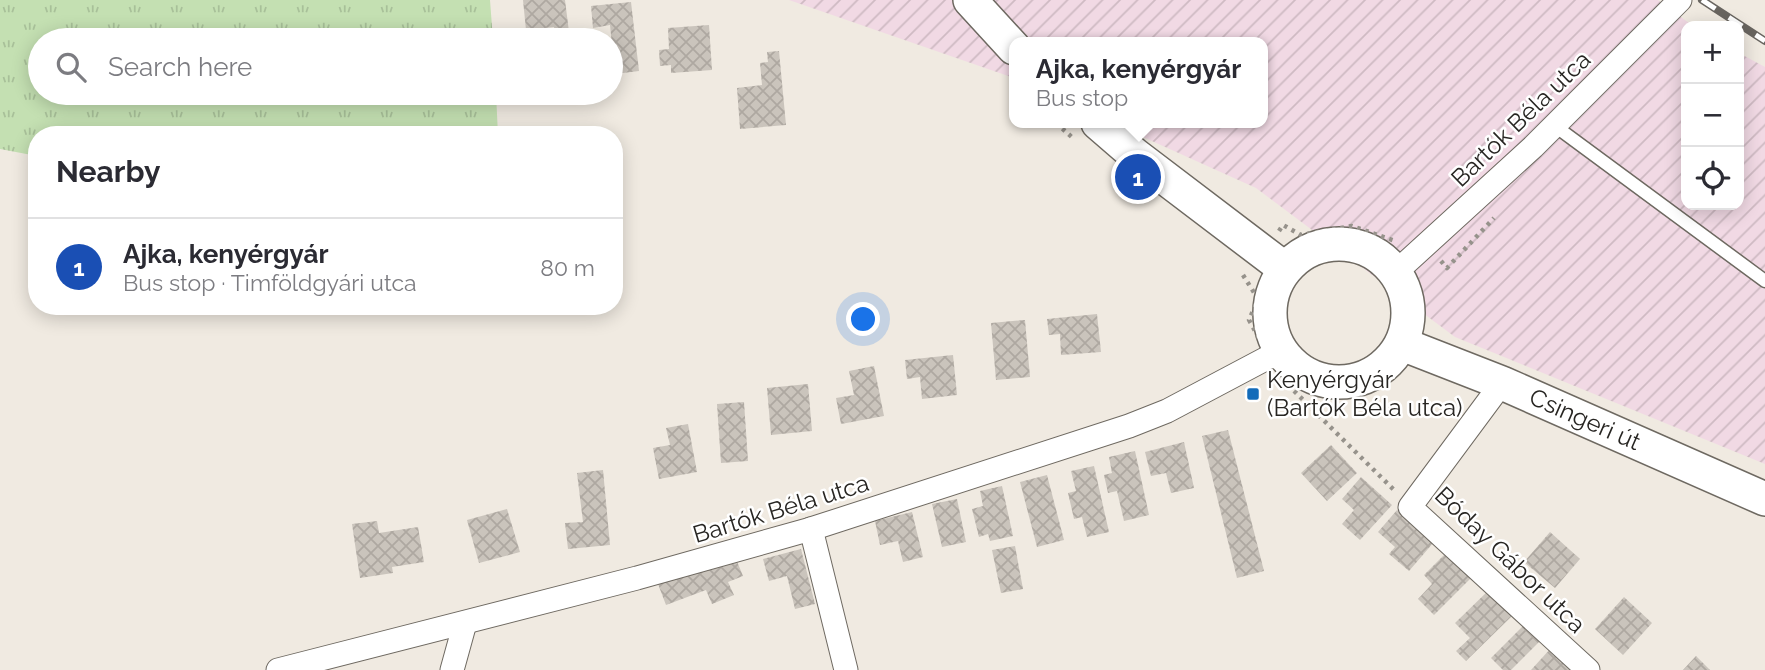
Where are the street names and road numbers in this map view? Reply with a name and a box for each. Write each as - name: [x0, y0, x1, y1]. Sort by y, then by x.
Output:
- street label: Bartók Béla utca: [1445, 45, 1596, 192]
- street label: Csingeri út: [1525, 382, 1645, 456]
- street label: Bartók Béla utca: [689, 468, 872, 549]
- street label: Bóday Gábor utca: [1429, 480, 1592, 639]

